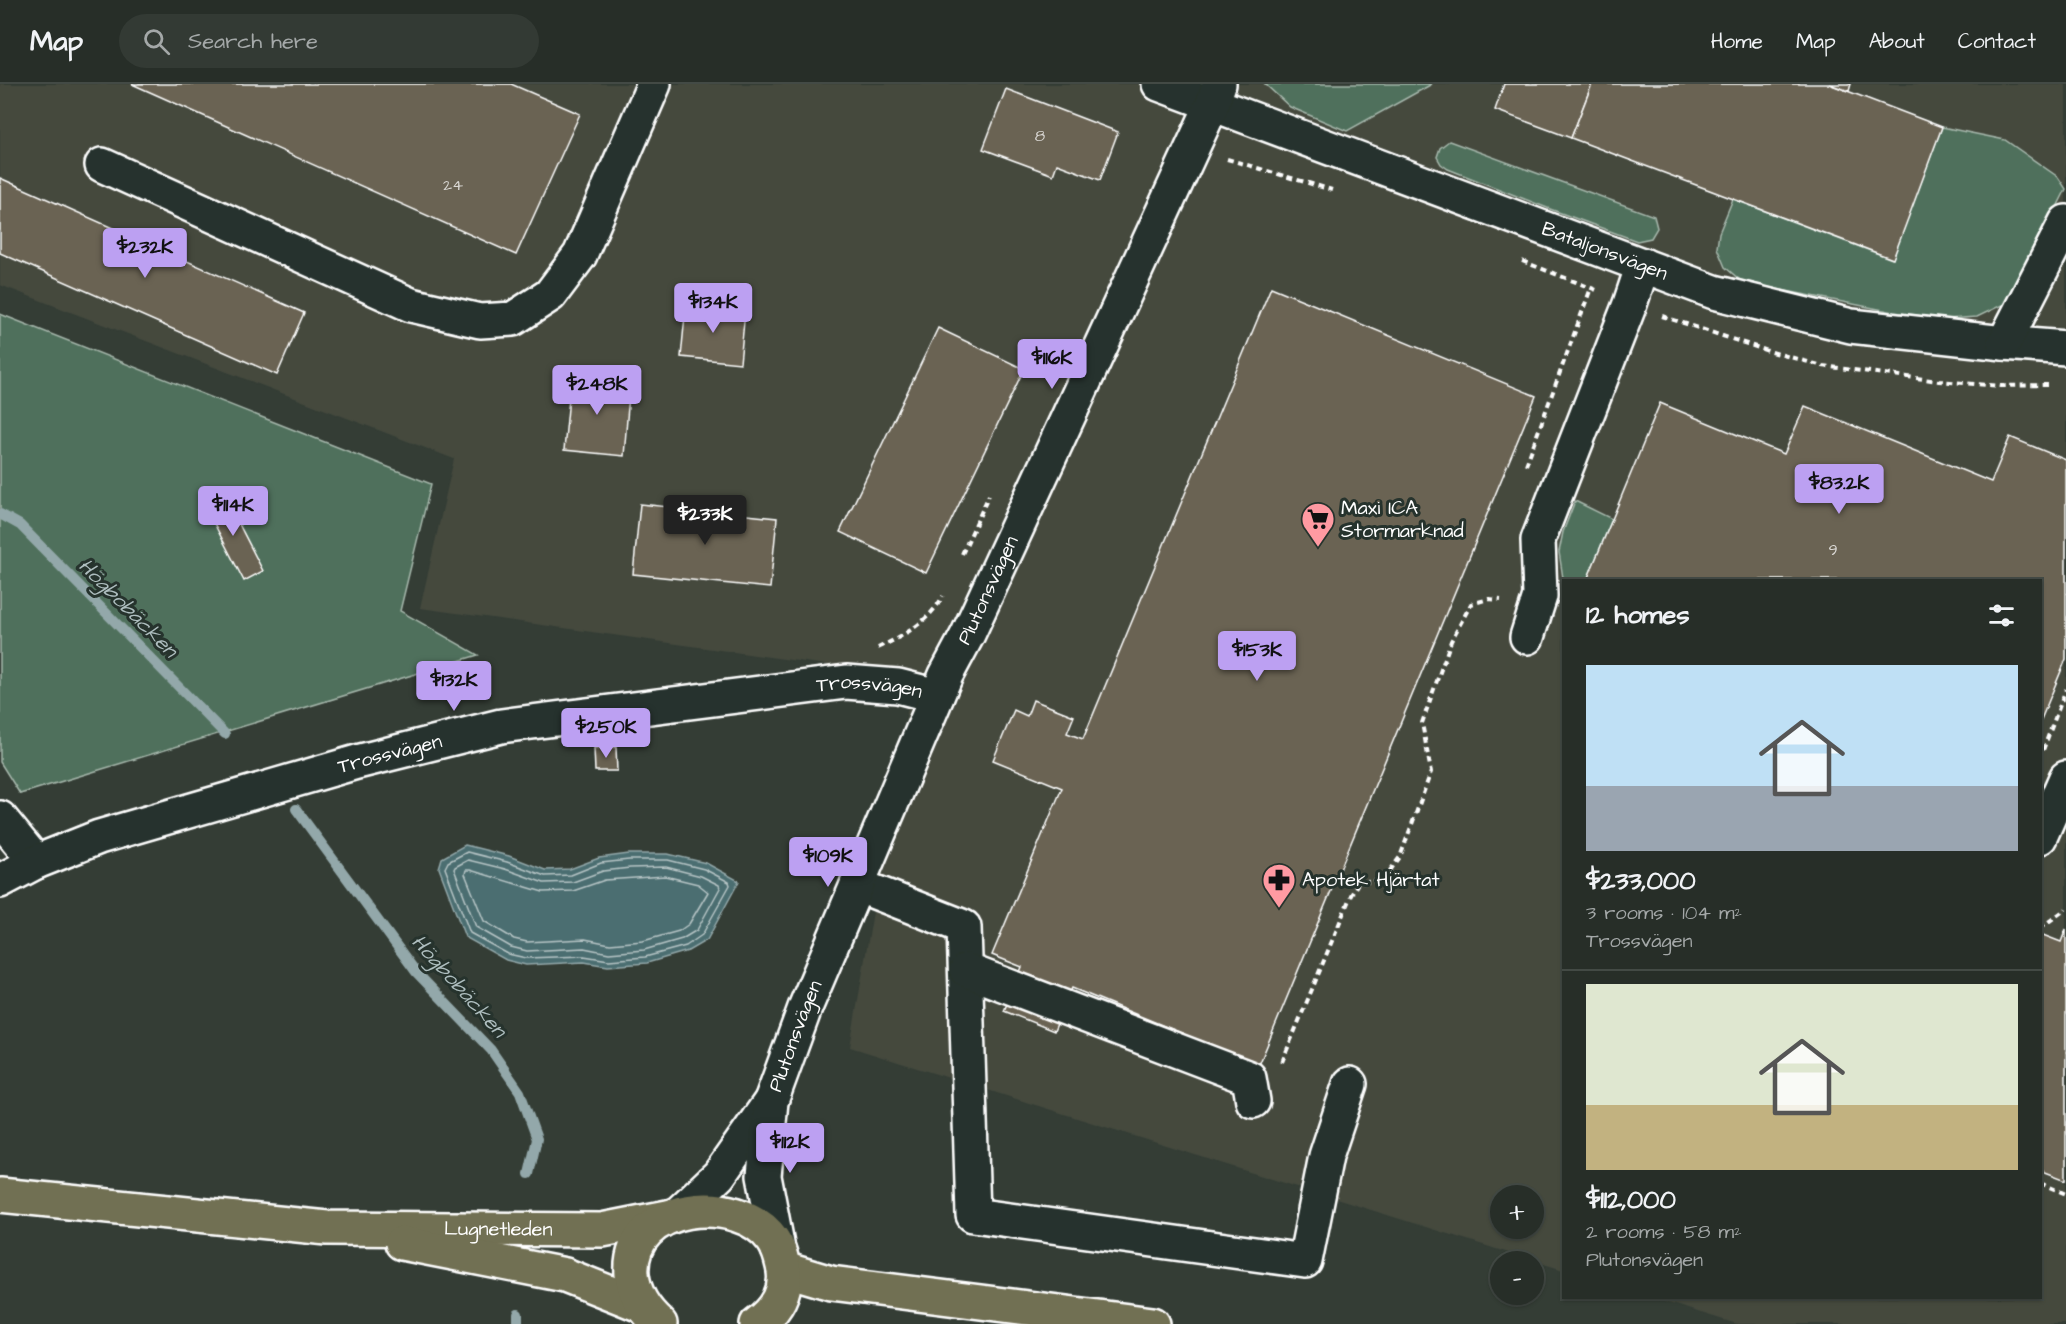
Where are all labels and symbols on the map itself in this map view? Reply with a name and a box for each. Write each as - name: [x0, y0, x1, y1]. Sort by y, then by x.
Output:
- house number: 8: [1035, 125, 1045, 147]
- house number: 24: [443, 174, 463, 196]
- street label: Bataljonsvägen: [1538, 215, 1672, 287]
- pin: $232K: [103, 228, 187, 279]
- pin: $134K: [671, 283, 755, 334]
- pin: $116K: [1010, 339, 1094, 390]
- pin: $248K: [555, 365, 639, 416]
- pin: $83.2K: [1790, 464, 1888, 515]
- pin: $114K: [191, 486, 275, 537]
- place label: Maxi ICA Stormarknad: [1341, 494, 1464, 545]
- pin: $233K: [663, 495, 747, 546]
- supermarket icon: Maxi ICA Stormarknad: [1300, 501, 1336, 548]
- street label: Plutonsvägen: [951, 531, 1025, 650]
- house number: 9: [1828, 539, 1838, 561]
- water label: Högbobäcken: [71, 552, 185, 666]
- pin: $153K: [1215, 631, 1299, 682]
- pin: $132K: [412, 661, 496, 712]
- street label: Trossvägen: [815, 667, 925, 706]
- pin: $250K: [564, 708, 648, 759]
- street label: Trossvägen: [334, 727, 445, 781]
- pin: $109K: [786, 837, 870, 888]
- pharmacy icon: Apotek Hjärtat: [1261, 862, 1297, 909]
- place label: Apotek Hjärtat: [1302, 866, 1440, 894]
- water label: Högbobäcken: [404, 928, 514, 1046]
- street label: Plutonsvägen: [762, 976, 829, 1096]
- pin: $112K: [748, 1123, 832, 1174]
- street label: Lugnetleden: [444, 1215, 553, 1244]

